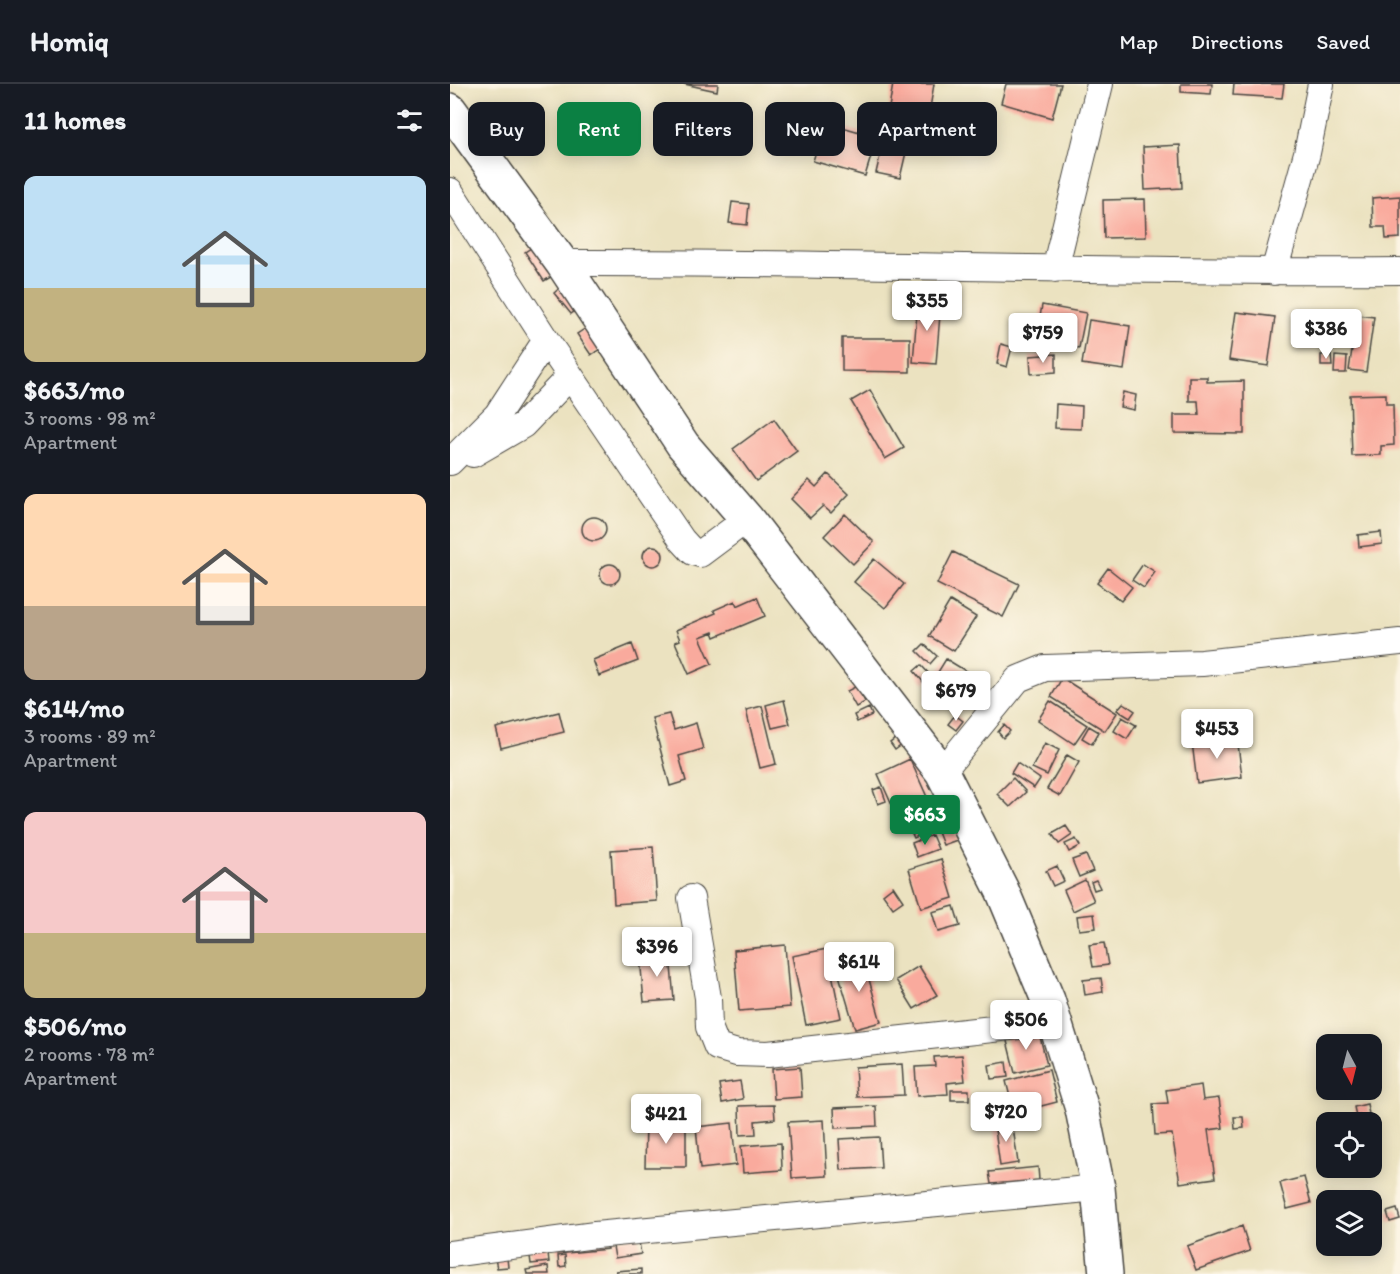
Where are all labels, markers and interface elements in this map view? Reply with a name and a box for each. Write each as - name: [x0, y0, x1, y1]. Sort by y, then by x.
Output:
- text: Homiq: [30, 24, 109, 58]
- text: Map: [1120, 29, 1158, 54]
- text: Directions: [1191, 29, 1283, 54]
- text: Saved: [1316, 29, 1370, 54]
- chip: Buy: [468, 102, 545, 156]
- chip: Rent: [557, 102, 641, 156]
- chip: Filters: [653, 102, 753, 156]
- chip: New: [765, 102, 845, 156]
- chip: Apartment: [857, 102, 997, 156]
- text: 11 homes: [24, 104, 126, 136]
- icon: filters: [393, 104, 426, 137]
- icon: home: [171, 215, 279, 323]
- pin: $355: [891, 281, 963, 332]
- text: $355: [906, 288, 948, 312]
- pin: $386: [1290, 309, 1362, 360]
- pin: $759: [1007, 313, 1079, 364]
- text: $386: [1305, 316, 1347, 340]
- text: $759: [1022, 320, 1064, 344]
- text: $663/mo: [24, 374, 125, 406]
- text: 3 rooms · 98 m²: [24, 406, 156, 430]
- text: Apartment: [24, 430, 117, 454]
- icon: home: [171, 533, 279, 641]
- pin: $679: [920, 671, 992, 722]
- text: $679: [935, 678, 977, 702]
- text: $614/mo: [24, 692, 125, 724]
- pin: $453: [1181, 709, 1253, 760]
- text: $453: [1195, 716, 1239, 740]
- text: 3 rooms · 89 m²: [24, 724, 156, 748]
- text: Apartment: [24, 748, 117, 772]
- pin: $663: [889, 795, 961, 846]
- text: $663: [904, 802, 946, 826]
- icon: home: [171, 851, 279, 959]
- pin: $396: [621, 927, 693, 978]
- text: $396: [636, 934, 678, 958]
- pin: $614: [823, 942, 895, 993]
- text: $614: [838, 949, 880, 973]
- pin: $506: [990, 1000, 1062, 1051]
- text: $506: [1004, 1007, 1048, 1031]
- text: $506/mo: [24, 1010, 127, 1042]
- north arrow: [1316, 1034, 1382, 1100]
- map controls: [1316, 1034, 1382, 1256]
- text: 2 rooms · 78 m²: [24, 1042, 155, 1066]
- text: Apartment: [24, 1066, 117, 1090]
- pin: $720: [970, 1092, 1042, 1143]
- pin: $421: [630, 1094, 702, 1145]
- text: $720: [985, 1099, 1027, 1123]
- text: $421: [645, 1101, 687, 1125]
- button: locate: [1316, 1112, 1382, 1178]
- button: layers: [1316, 1190, 1382, 1256]

